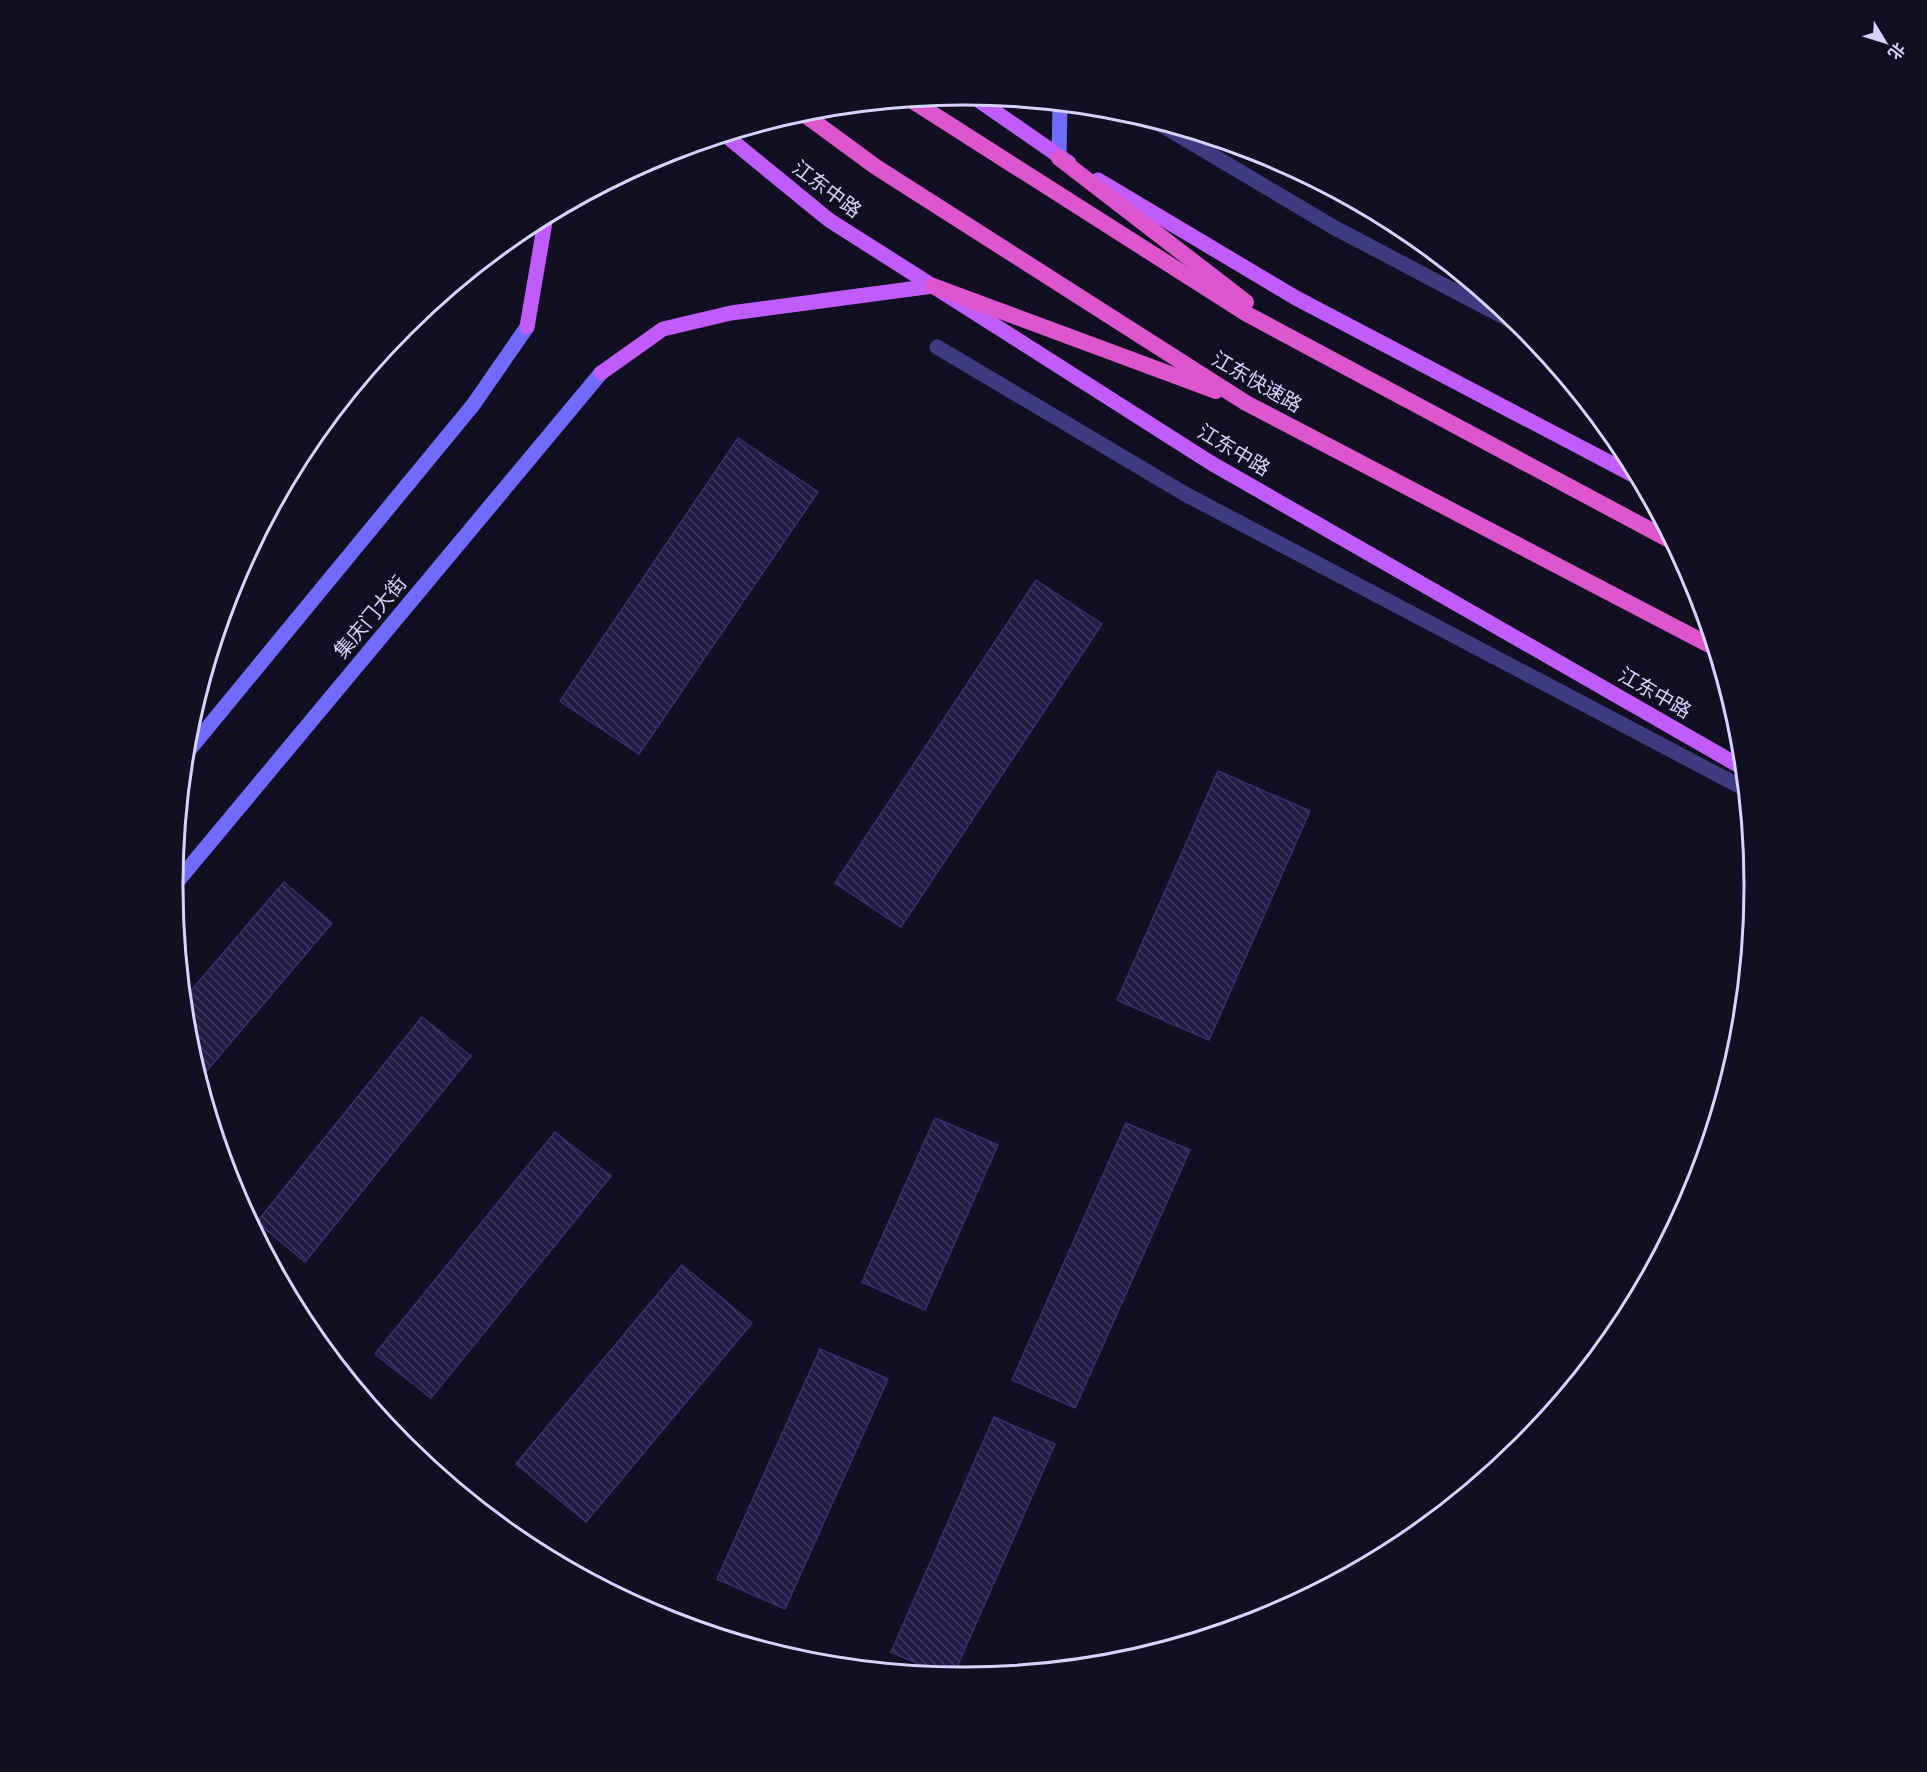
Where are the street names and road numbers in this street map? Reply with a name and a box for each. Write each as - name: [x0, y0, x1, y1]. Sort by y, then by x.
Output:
- street label: 江东中路: [788, 156, 866, 222]
- street label: 江东快速路: [1208, 347, 1306, 417]
- street label: 江东中路: [1194, 420, 1274, 480]
- street label: 集庆门大街: [329, 572, 411, 662]
- street label: 江东中路: [1615, 663, 1695, 723]

